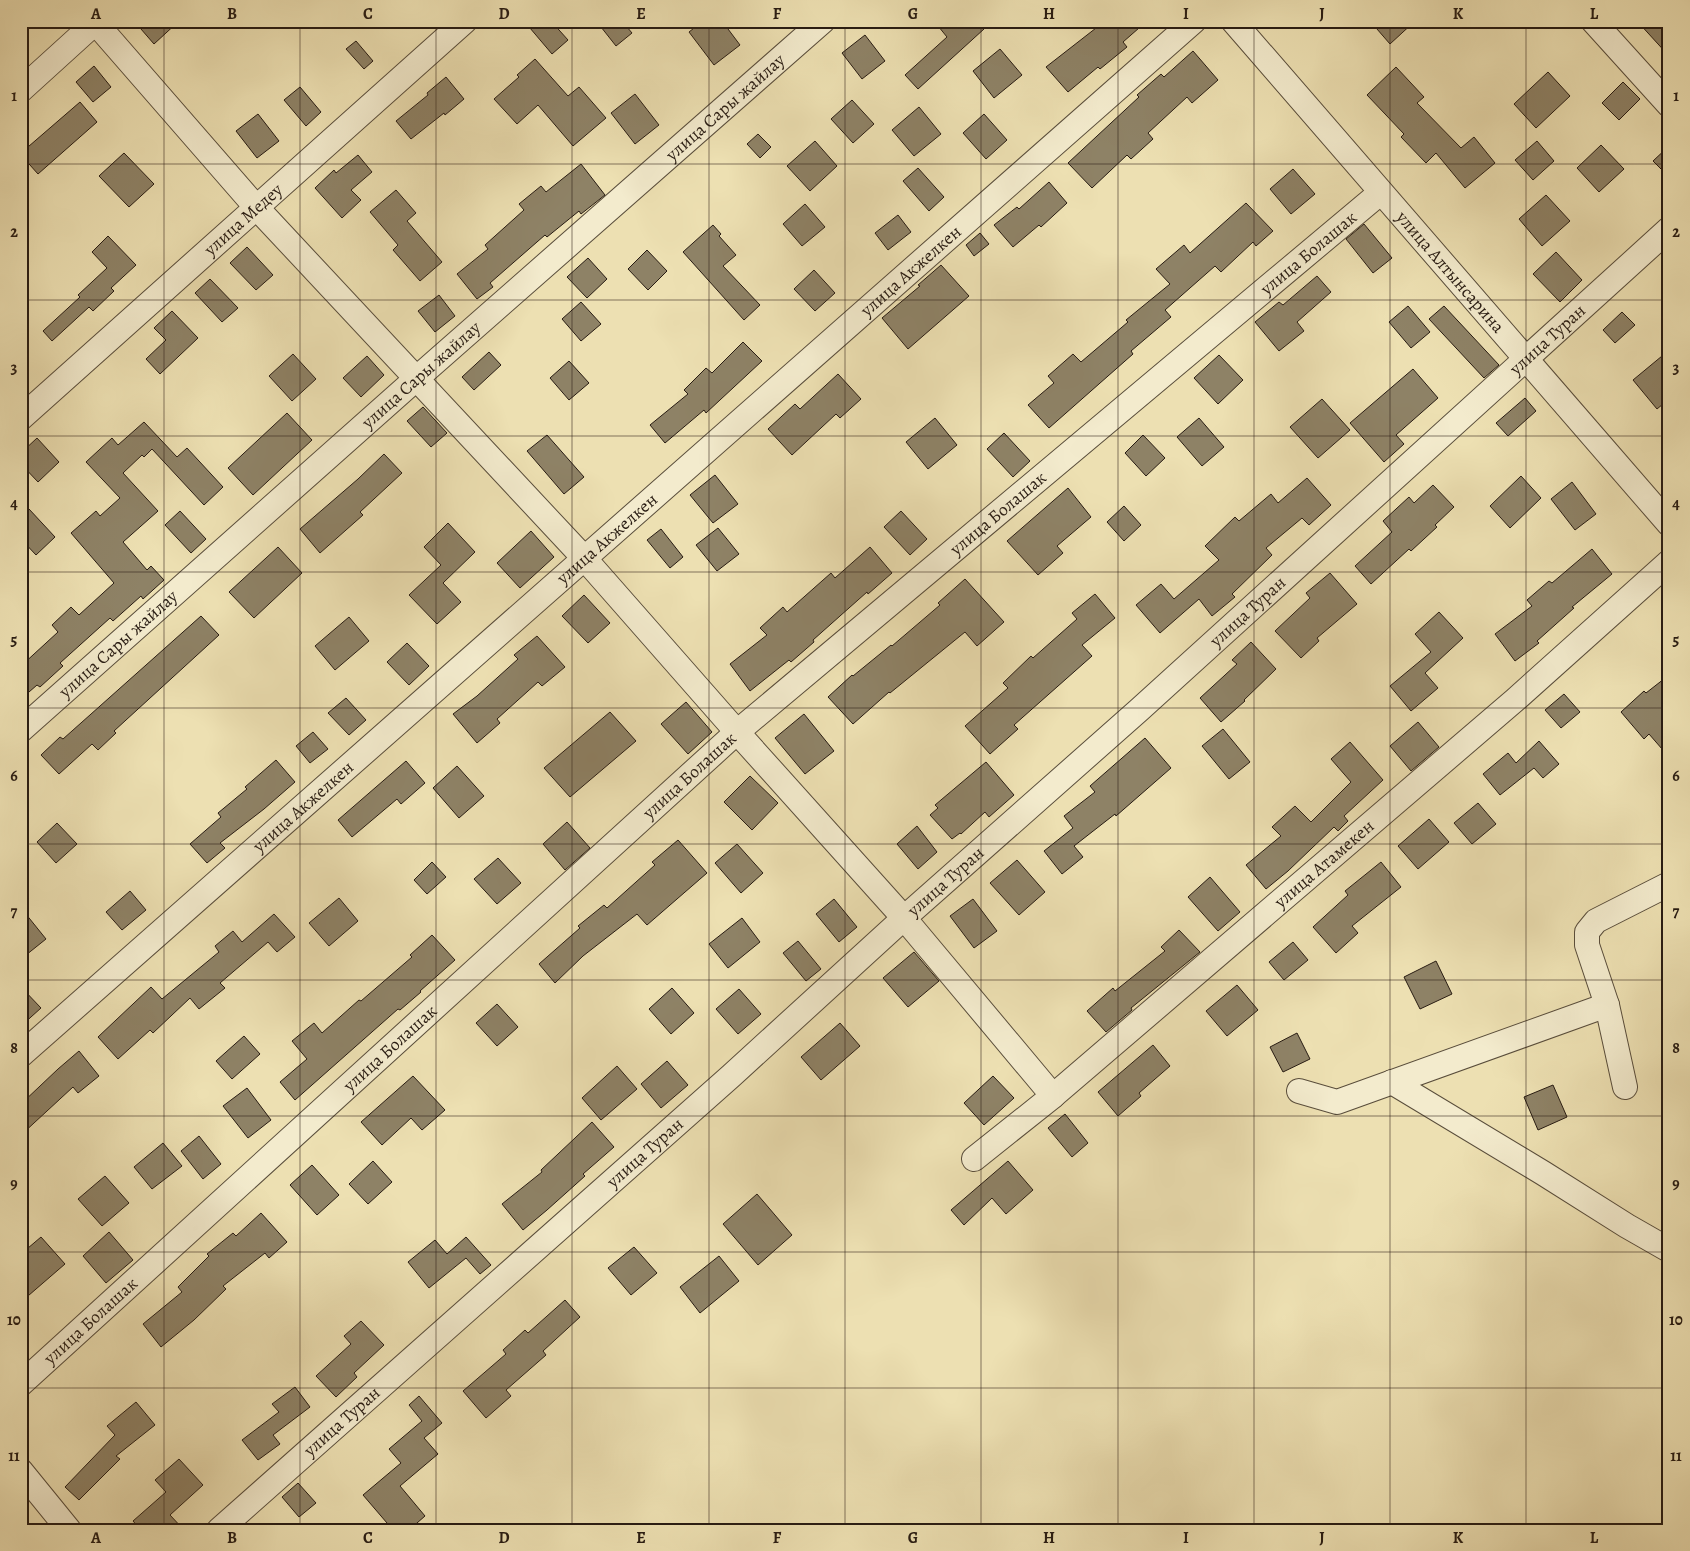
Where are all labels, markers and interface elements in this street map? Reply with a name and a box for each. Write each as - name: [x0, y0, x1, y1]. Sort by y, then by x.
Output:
- text: A: [90, 3, 102, 25]
- text: B: [227, 3, 237, 25]
- text: C: [363, 3, 373, 25]
- text: D: [498, 3, 510, 25]
- text: E: [636, 3, 646, 25]
- text: F: [773, 3, 782, 25]
- text: G: [908, 3, 918, 25]
- text: H: [1043, 3, 1055, 25]
- text: I: [1183, 3, 1189, 25]
- text: J: [1319, 3, 1325, 25]
- text: K: [1453, 3, 1464, 25]
- text: L: [1590, 3, 1599, 25]
- street label: улица Сары жайлау: [660, 48, 790, 167]
- text: 1: [11, 85, 17, 107]
- text: 1: [1673, 85, 1679, 107]
- street label: улица Медеу: [198, 177, 288, 262]
- street label: улица Алтынсарина: [1390, 205, 1511, 339]
- street label: улица Болашак: [1254, 206, 1362, 301]
- street label: улица Акжелкен: [854, 220, 966, 322]
- text: 2: [10, 221, 18, 243]
- text: 2: [1672, 221, 1680, 243]
- street label: улица Туран: [1503, 299, 1591, 381]
- street label: улица Сары жайлау: [356, 315, 486, 434]
- text: 3: [11, 357, 18, 379]
- text: 3: [1673, 357, 1680, 379]
- street label: улица Болашак: [944, 466, 1051, 561]
- street label: улица Акжелкен: [551, 488, 662, 590]
- text: 4: [10, 493, 18, 515]
- text: 4: [1672, 493, 1680, 515]
- street label: улица Туран: [1204, 571, 1291, 653]
- street label: улица Сары жайлау: [53, 584, 183, 704]
- text: 5: [11, 629, 18, 651]
- text: 5: [1673, 629, 1680, 651]
- street label: улица Болашак: [637, 726, 742, 825]
- street label: улица Акжелкен: [247, 755, 359, 858]
- text: 6: [10, 765, 18, 787]
- text: 6: [1672, 765, 1680, 787]
- street label: улица Атамекен: [1268, 814, 1379, 914]
- street label: улица Туран: [901, 841, 989, 922]
- text: 7: [11, 901, 18, 923]
- text: 7: [1673, 901, 1680, 923]
- street label: улица Болашак: [337, 999, 442, 1098]
- text: 8: [10, 1037, 18, 1059]
- text: 8: [1672, 1037, 1680, 1059]
- street label: улица Туран: [601, 1112, 688, 1194]
- text: 9: [10, 1173, 18, 1195]
- text: 9: [1672, 1173, 1680, 1195]
- street label: улица Болашак: [38, 1272, 143, 1370]
- text: 10: [7, 1309, 21, 1331]
- text: 10: [1669, 1309, 1683, 1331]
- street label: улица Туран: [297, 1381, 385, 1462]
- text: 11: [8, 1445, 20, 1467]
- text: 11: [1670, 1445, 1682, 1467]
- text: A: [90, 1527, 102, 1549]
- text: B: [227, 1527, 237, 1549]
- text: C: [363, 1527, 373, 1549]
- text: D: [498, 1527, 510, 1549]
- text: E: [636, 1527, 646, 1549]
- text: F: [773, 1527, 782, 1549]
- text: G: [908, 1527, 918, 1549]
- text: H: [1043, 1527, 1055, 1549]
- text: I: [1183, 1527, 1189, 1549]
- text: J: [1319, 1527, 1325, 1549]
- text: K: [1453, 1527, 1464, 1549]
- text: L: [1590, 1527, 1599, 1549]

